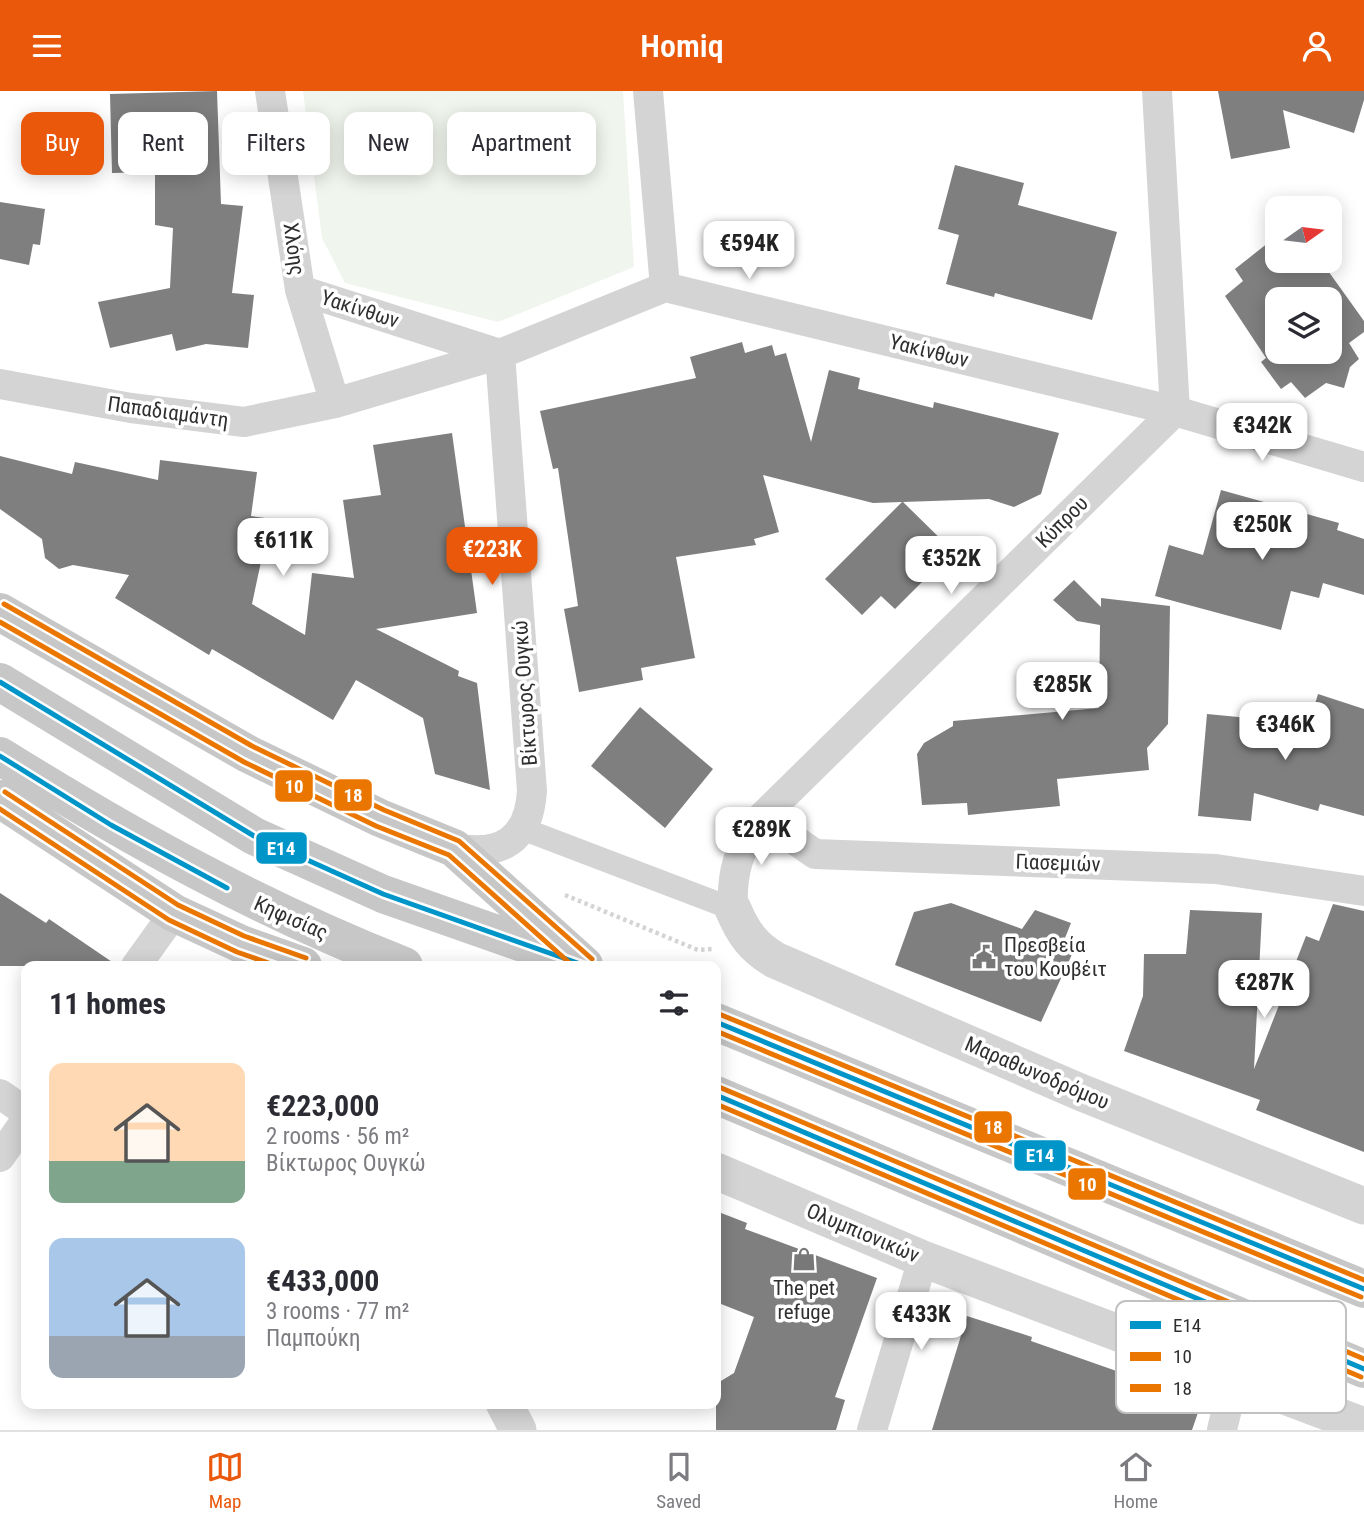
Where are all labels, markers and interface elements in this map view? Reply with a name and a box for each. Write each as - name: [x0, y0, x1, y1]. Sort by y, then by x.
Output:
- icon: menu: [28, 27, 66, 65]
- text: Homiq: [640, 27, 724, 65]
- icon: person: [1298, 27, 1336, 65]
- chip: Buy: [21, 112, 104, 175]
- chip: Rent: [118, 112, 208, 175]
- chip: Filters: [222, 112, 330, 175]
- chip: New: [344, 112, 433, 175]
- chip: Apartment: [447, 112, 596, 175]
- north arrow: [1265, 196, 1342, 273]
- map controls: [1265, 196, 1342, 364]
- street label: Χλόης: [278, 221, 310, 277]
- pin: €594K: [700, 221, 798, 281]
- text: €594K: [719, 230, 779, 257]
- street label: Υακίνθων: [318, 285, 402, 333]
- button: layers: [1265, 287, 1342, 364]
- street label: Υακίνθων: [887, 330, 971, 372]
- street label: Παπαδιαμάντη: [106, 392, 230, 432]
- pin: €342K: [1213, 403, 1311, 463]
- text: €342K: [1232, 412, 1292, 439]
- street label: Κύπρου: [1031, 491, 1093, 553]
- pin: €250K: [1213, 503, 1311, 562]
- text: €250K: [1232, 511, 1292, 538]
- pin: €611K: [234, 519, 332, 578]
- text: €611K: [253, 527, 313, 554]
- pin: €223K: [443, 527, 541, 587]
- text: €223K: [462, 536, 522, 563]
- pin: €352K: [902, 537, 1000, 596]
- text: €352K: [921, 545, 981, 572]
- street label: Βίκτωρος Ουγκώ: [508, 619, 542, 767]
- pin: €285K: [1013, 663, 1111, 722]
- text: €285K: [1032, 671, 1092, 698]
- pin: €346K: [1236, 703, 1334, 762]
- text: €346K: [1255, 711, 1315, 738]
- line badge: 10: [274, 769, 314, 803]
- text: 10: [284, 775, 304, 798]
- line badge: 18: [333, 778, 373, 812]
- text: 18: [343, 784, 363, 807]
- pin: €289K: [712, 807, 810, 867]
- text: €289K: [731, 816, 791, 843]
- line badge: Ε14: [255, 831, 308, 865]
- text: Ε14: [267, 837, 295, 860]
- street label: Γιασεμιών: [1015, 850, 1101, 876]
- street label: Κηφισίας: [251, 891, 331, 945]
- place label: Πρεσβεία του Κουβέιτ: [1004, 933, 1107, 981]
- public building icon: Πρεσβεία του Κουβέιτ: [970, 943, 998, 971]
- pin: €287K: [1215, 961, 1313, 1020]
- text: €287K: [1234, 969, 1294, 996]
- icon: filters: [655, 984, 693, 1022]
- text: 11 homes: [49, 986, 166, 1021]
- street label: Μαραθωνοδρόμου: [961, 1032, 1113, 1114]
- text: €223,000: [266, 1088, 379, 1123]
- icon: home: [105, 1091, 189, 1175]
- line badge: 18: [973, 1110, 1013, 1144]
- text: 18: [983, 1116, 1003, 1139]
- text: 2 rooms · 56 m²: [266, 1123, 409, 1150]
- line badge: Ε14: [1013, 1139, 1067, 1172]
- text: Ε14: [1026, 1144, 1054, 1167]
- text: Βίκτωρος Ουγκώ: [266, 1150, 426, 1177]
- line badge: 10: [1067, 1167, 1107, 1201]
- text: 10: [1077, 1173, 1097, 1196]
- street label: Ολυμπιονικών: [803, 1198, 923, 1268]
- shop icon: The pet refuge: [790, 1245, 818, 1273]
- text: €433,000: [266, 1263, 379, 1298]
- icon: home: [105, 1266, 189, 1350]
- place label: The pet refuge: [773, 1276, 835, 1324]
- pin: €433K: [872, 1293, 970, 1352]
- text: 3 rooms · 77 m²: [266, 1298, 409, 1325]
- text: €433K: [891, 1301, 951, 1328]
- legend: [1116, 1301, 1346, 1413]
- text: Ε14: [1173, 1314, 1201, 1337]
- text: Παμπούκη: [266, 1325, 360, 1352]
- text: 10: [1173, 1345, 1192, 1368]
- text: 18: [1173, 1377, 1192, 1400]
- tab: Map: [206, 1448, 244, 1513]
- tab: Saved: [656, 1448, 701, 1513]
- tab: Home: [1113, 1448, 1158, 1513]

